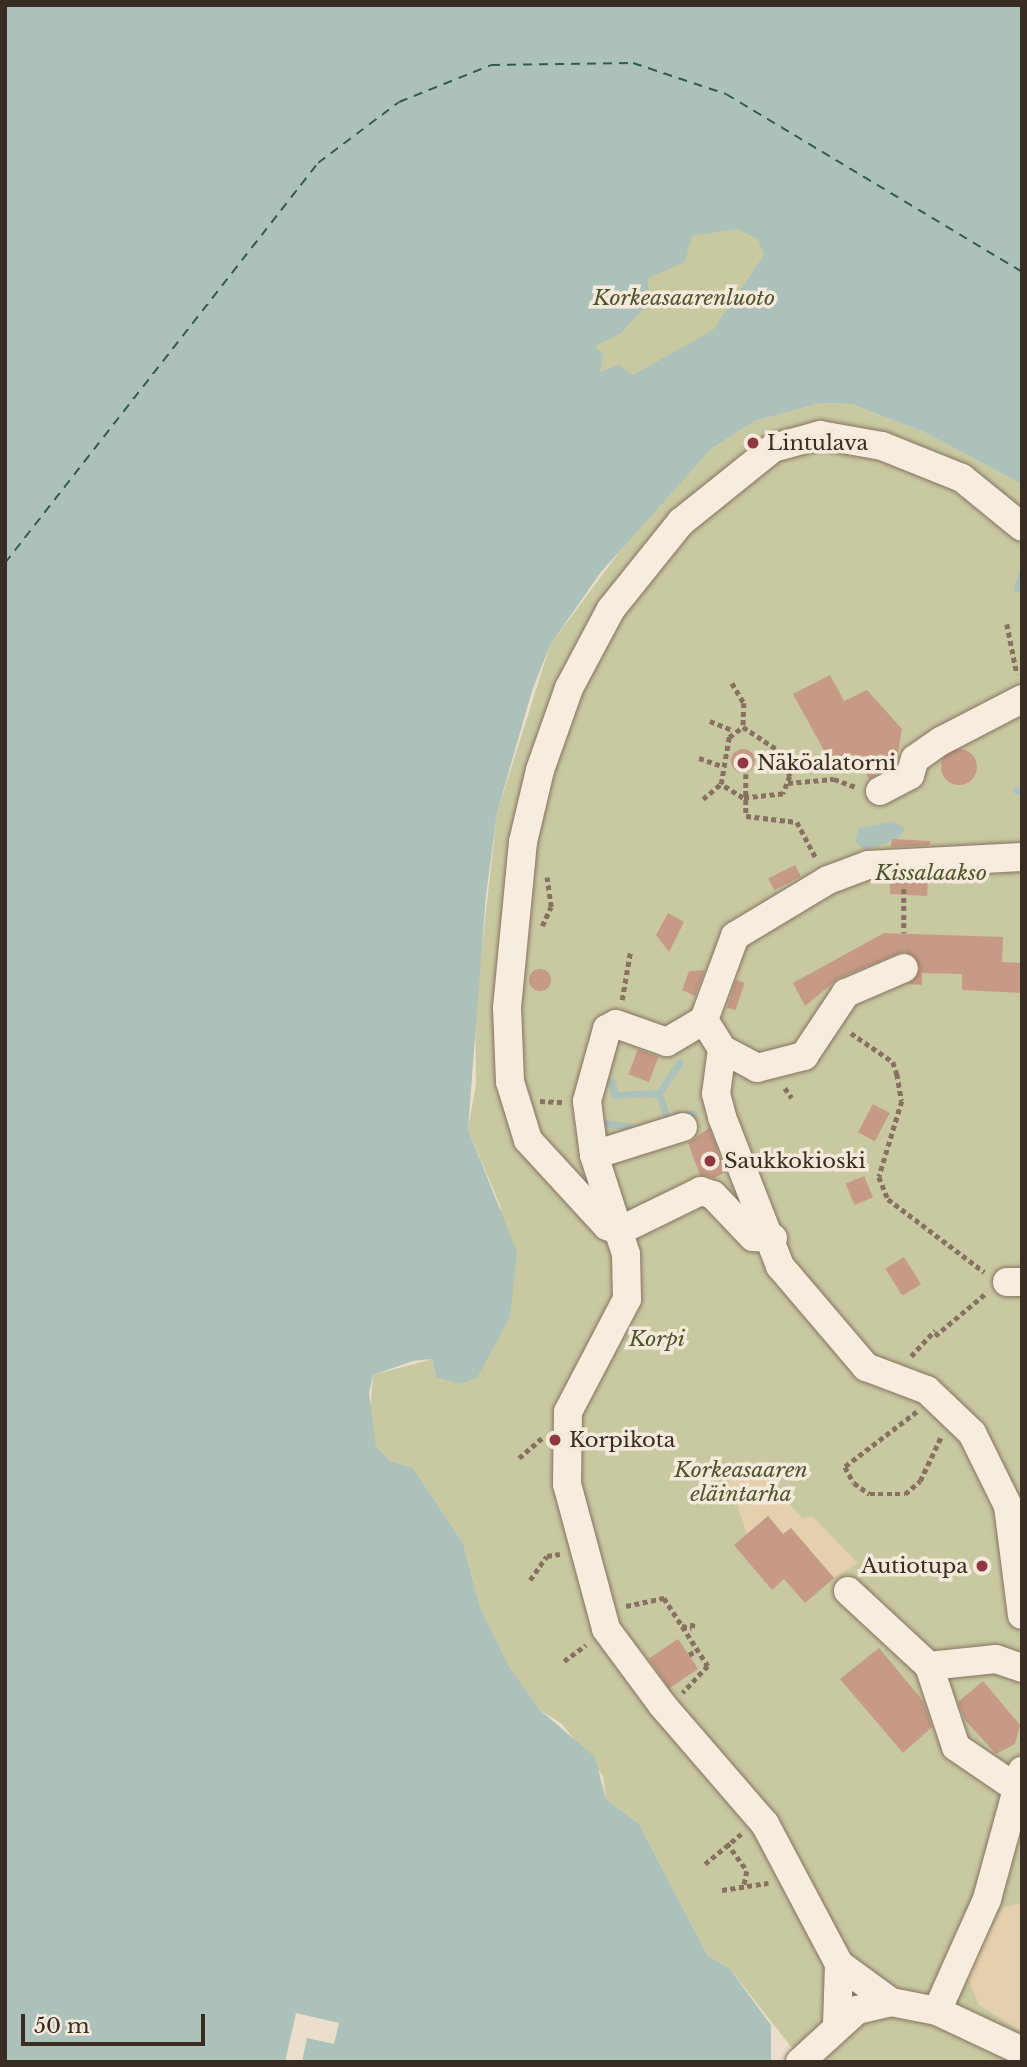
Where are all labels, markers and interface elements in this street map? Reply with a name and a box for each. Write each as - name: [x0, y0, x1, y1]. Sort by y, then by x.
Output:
- park label: Korkeasaarenluoto: [593, 285, 775, 311]
- place label: Lintulava: [767, 430, 868, 456]
- marker: Lintulava: [745, 435, 761, 451]
- place label: Näköalatorni: [757, 750, 896, 776]
- marker: Näköalatorni: [735, 755, 751, 771]
- park label: Kissalaakso: [875, 860, 987, 886]
- place label: Saukkokioski: [724, 1148, 866, 1174]
- marker: Saukkokioski: [702, 1153, 718, 1169]
- park label: Korpi: [629, 1326, 685, 1352]
- place label: Korpikota: [569, 1427, 675, 1453]
- marker: Korpikota: [547, 1432, 563, 1448]
- park label: Korkeasaaren eläintarha: [674, 1457, 808, 1507]
- place label: Autiotupa: [861, 1553, 968, 1579]
- marker: Autiotupa: [974, 1558, 990, 1574]
- scale bar: [24, 2000, 208, 2044]
- text: 50 m: [34, 2013, 89, 2039]

